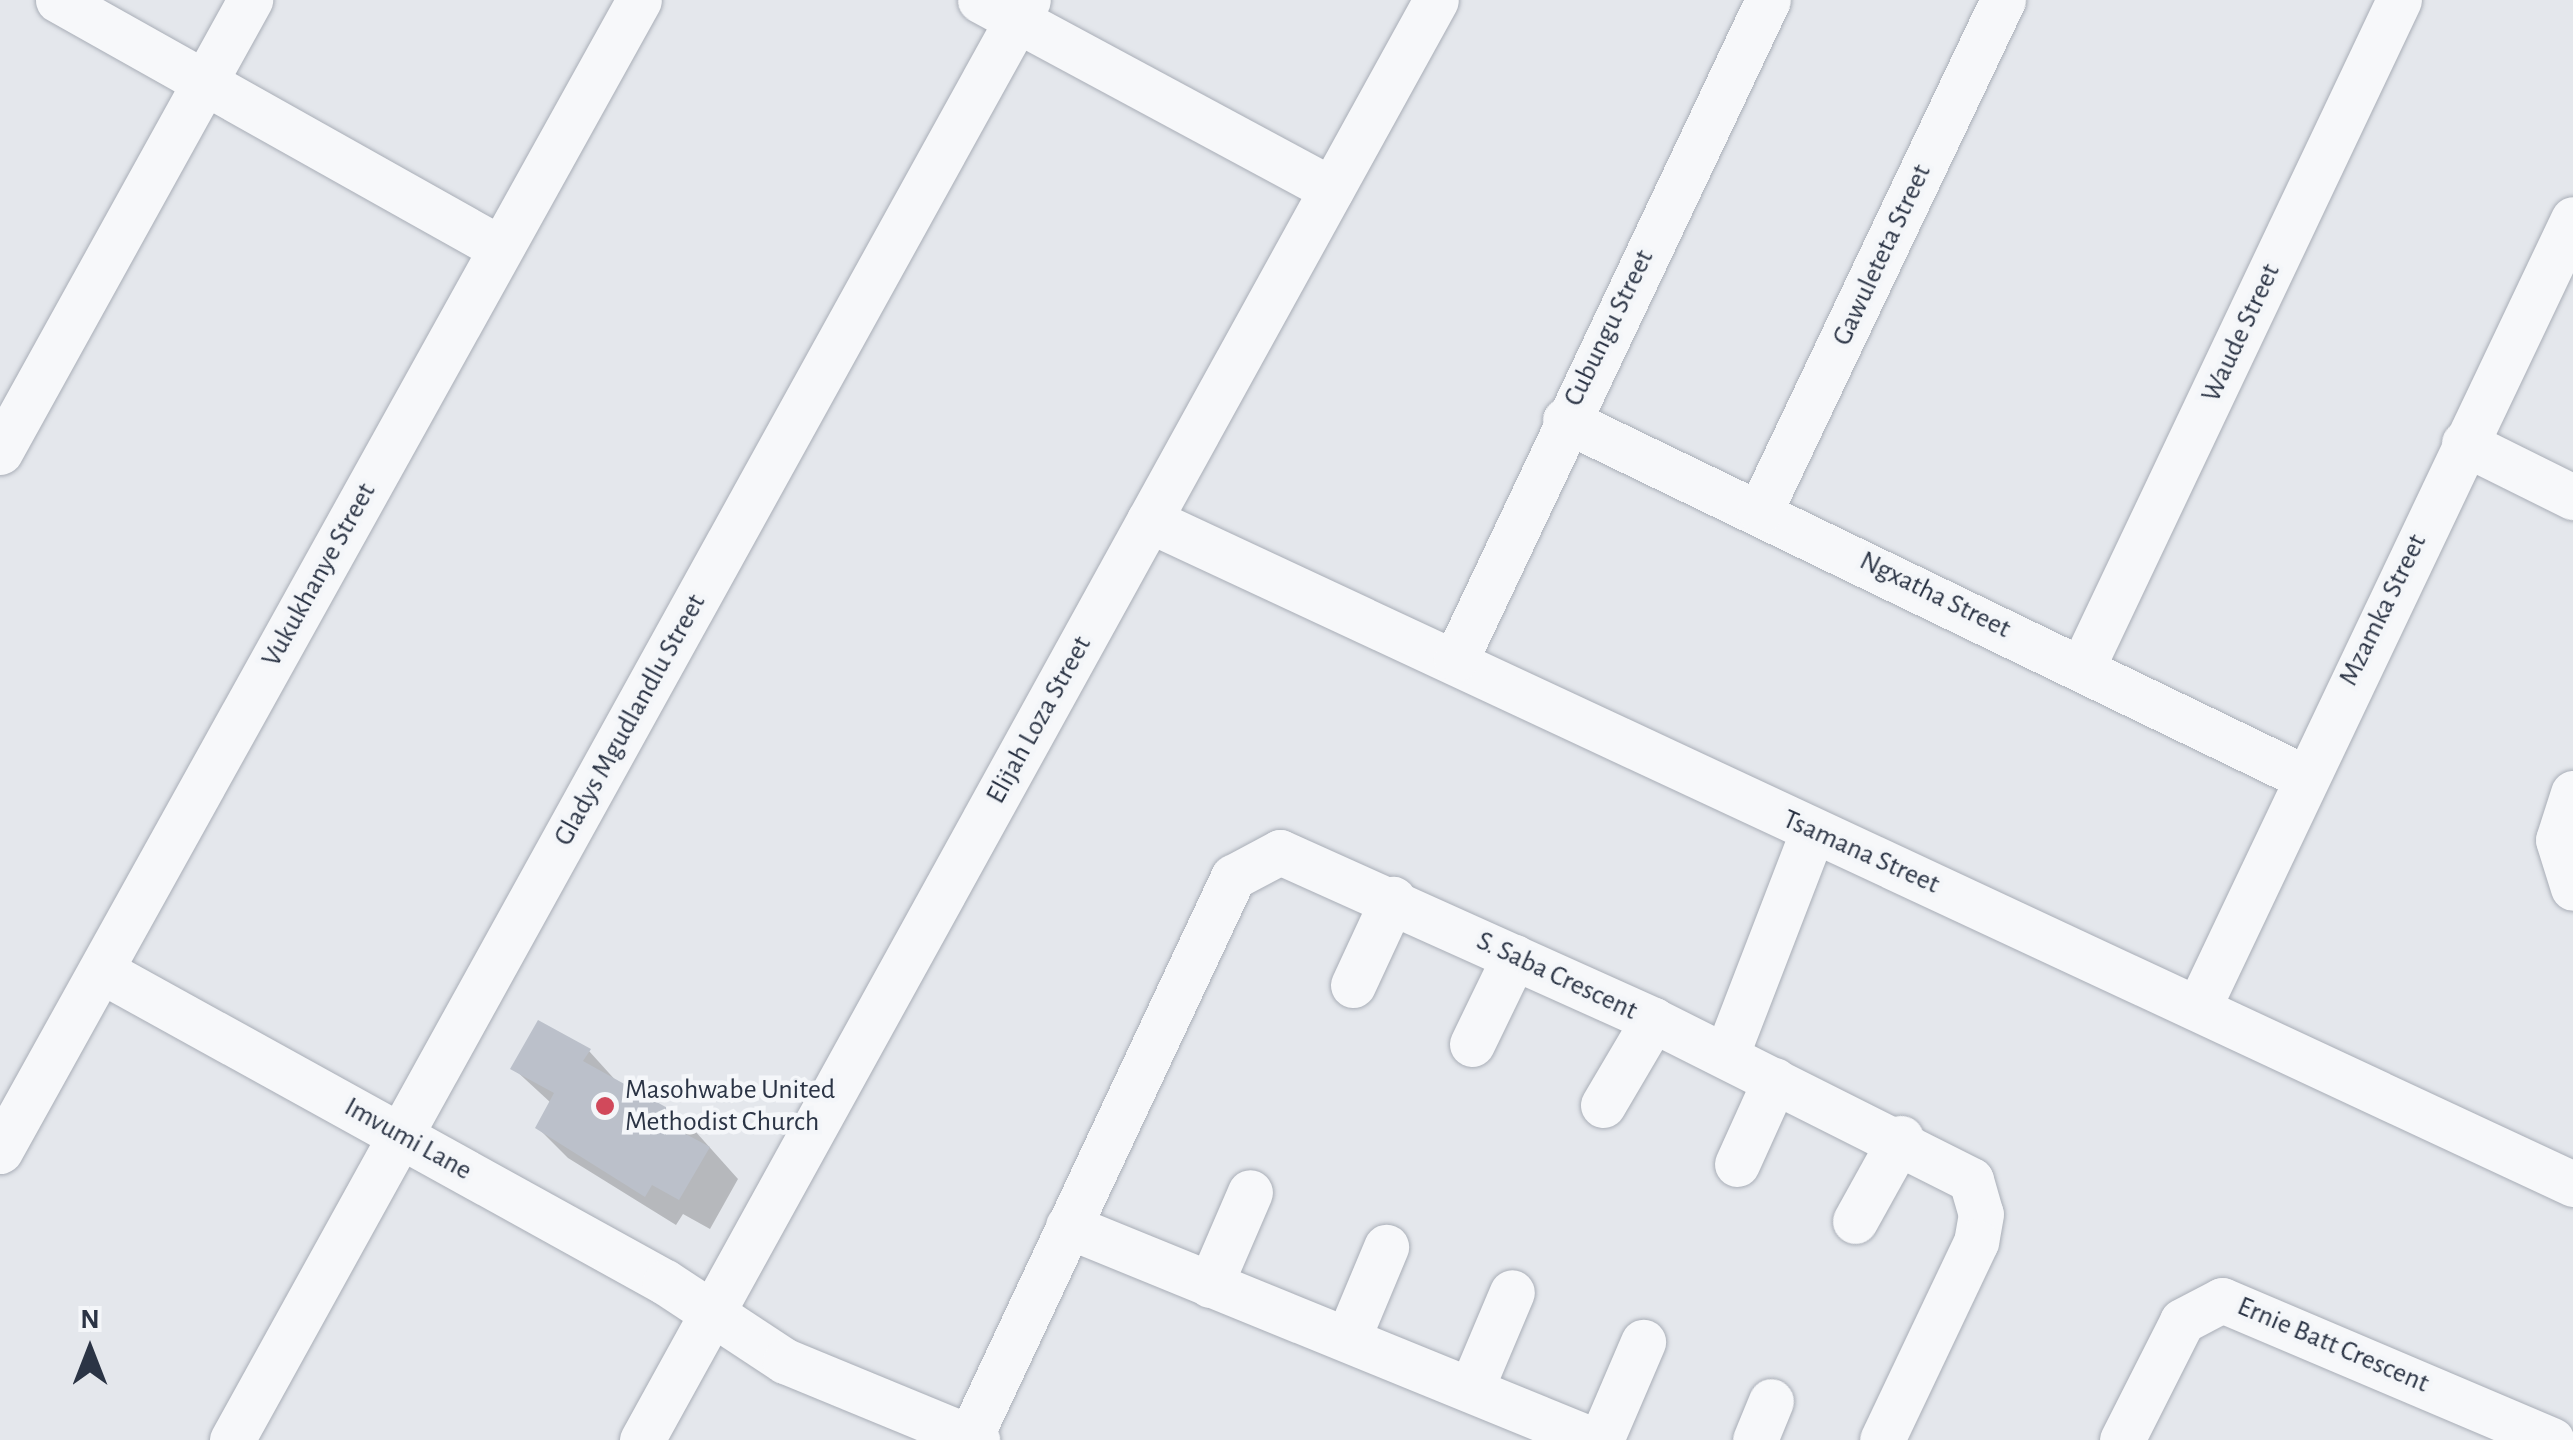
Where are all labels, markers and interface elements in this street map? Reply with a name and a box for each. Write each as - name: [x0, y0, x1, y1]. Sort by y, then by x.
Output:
- street label: Gawuleteta Street: [1825, 159, 1939, 351]
- street label: Cubungu Street: [1557, 244, 1661, 412]
- street label: Waude Street: [2194, 259, 2288, 407]
- street label: Vukukhanye Street: [255, 477, 383, 673]
- street label: Mzamka Street: [2332, 529, 2434, 691]
- street label: Ngxatha Street: [1854, 544, 2016, 646]
- street label: Gladys Mgudlandlu Street: [547, 588, 713, 852]
- street label: Elijah Loza Street: [979, 630, 1099, 810]
- street label: Tsamana Street: [1777, 803, 1945, 901]
- street label: S. Saba Crescent: [1471, 924, 1643, 1028]
- place label: Masohwabe United Methodist Church: [625, 1073, 835, 1139]
- street label: Imvumi Lane: [338, 1090, 478, 1188]
- marker: Masohwabe United Methodist Church: [594, 1095, 616, 1117]
- street label: Ernie Batt Crescent: [2232, 1290, 2434, 1400]
- north arrow: [40, 1300, 140, 1400]
- text: N: [80, 1306, 100, 1334]

